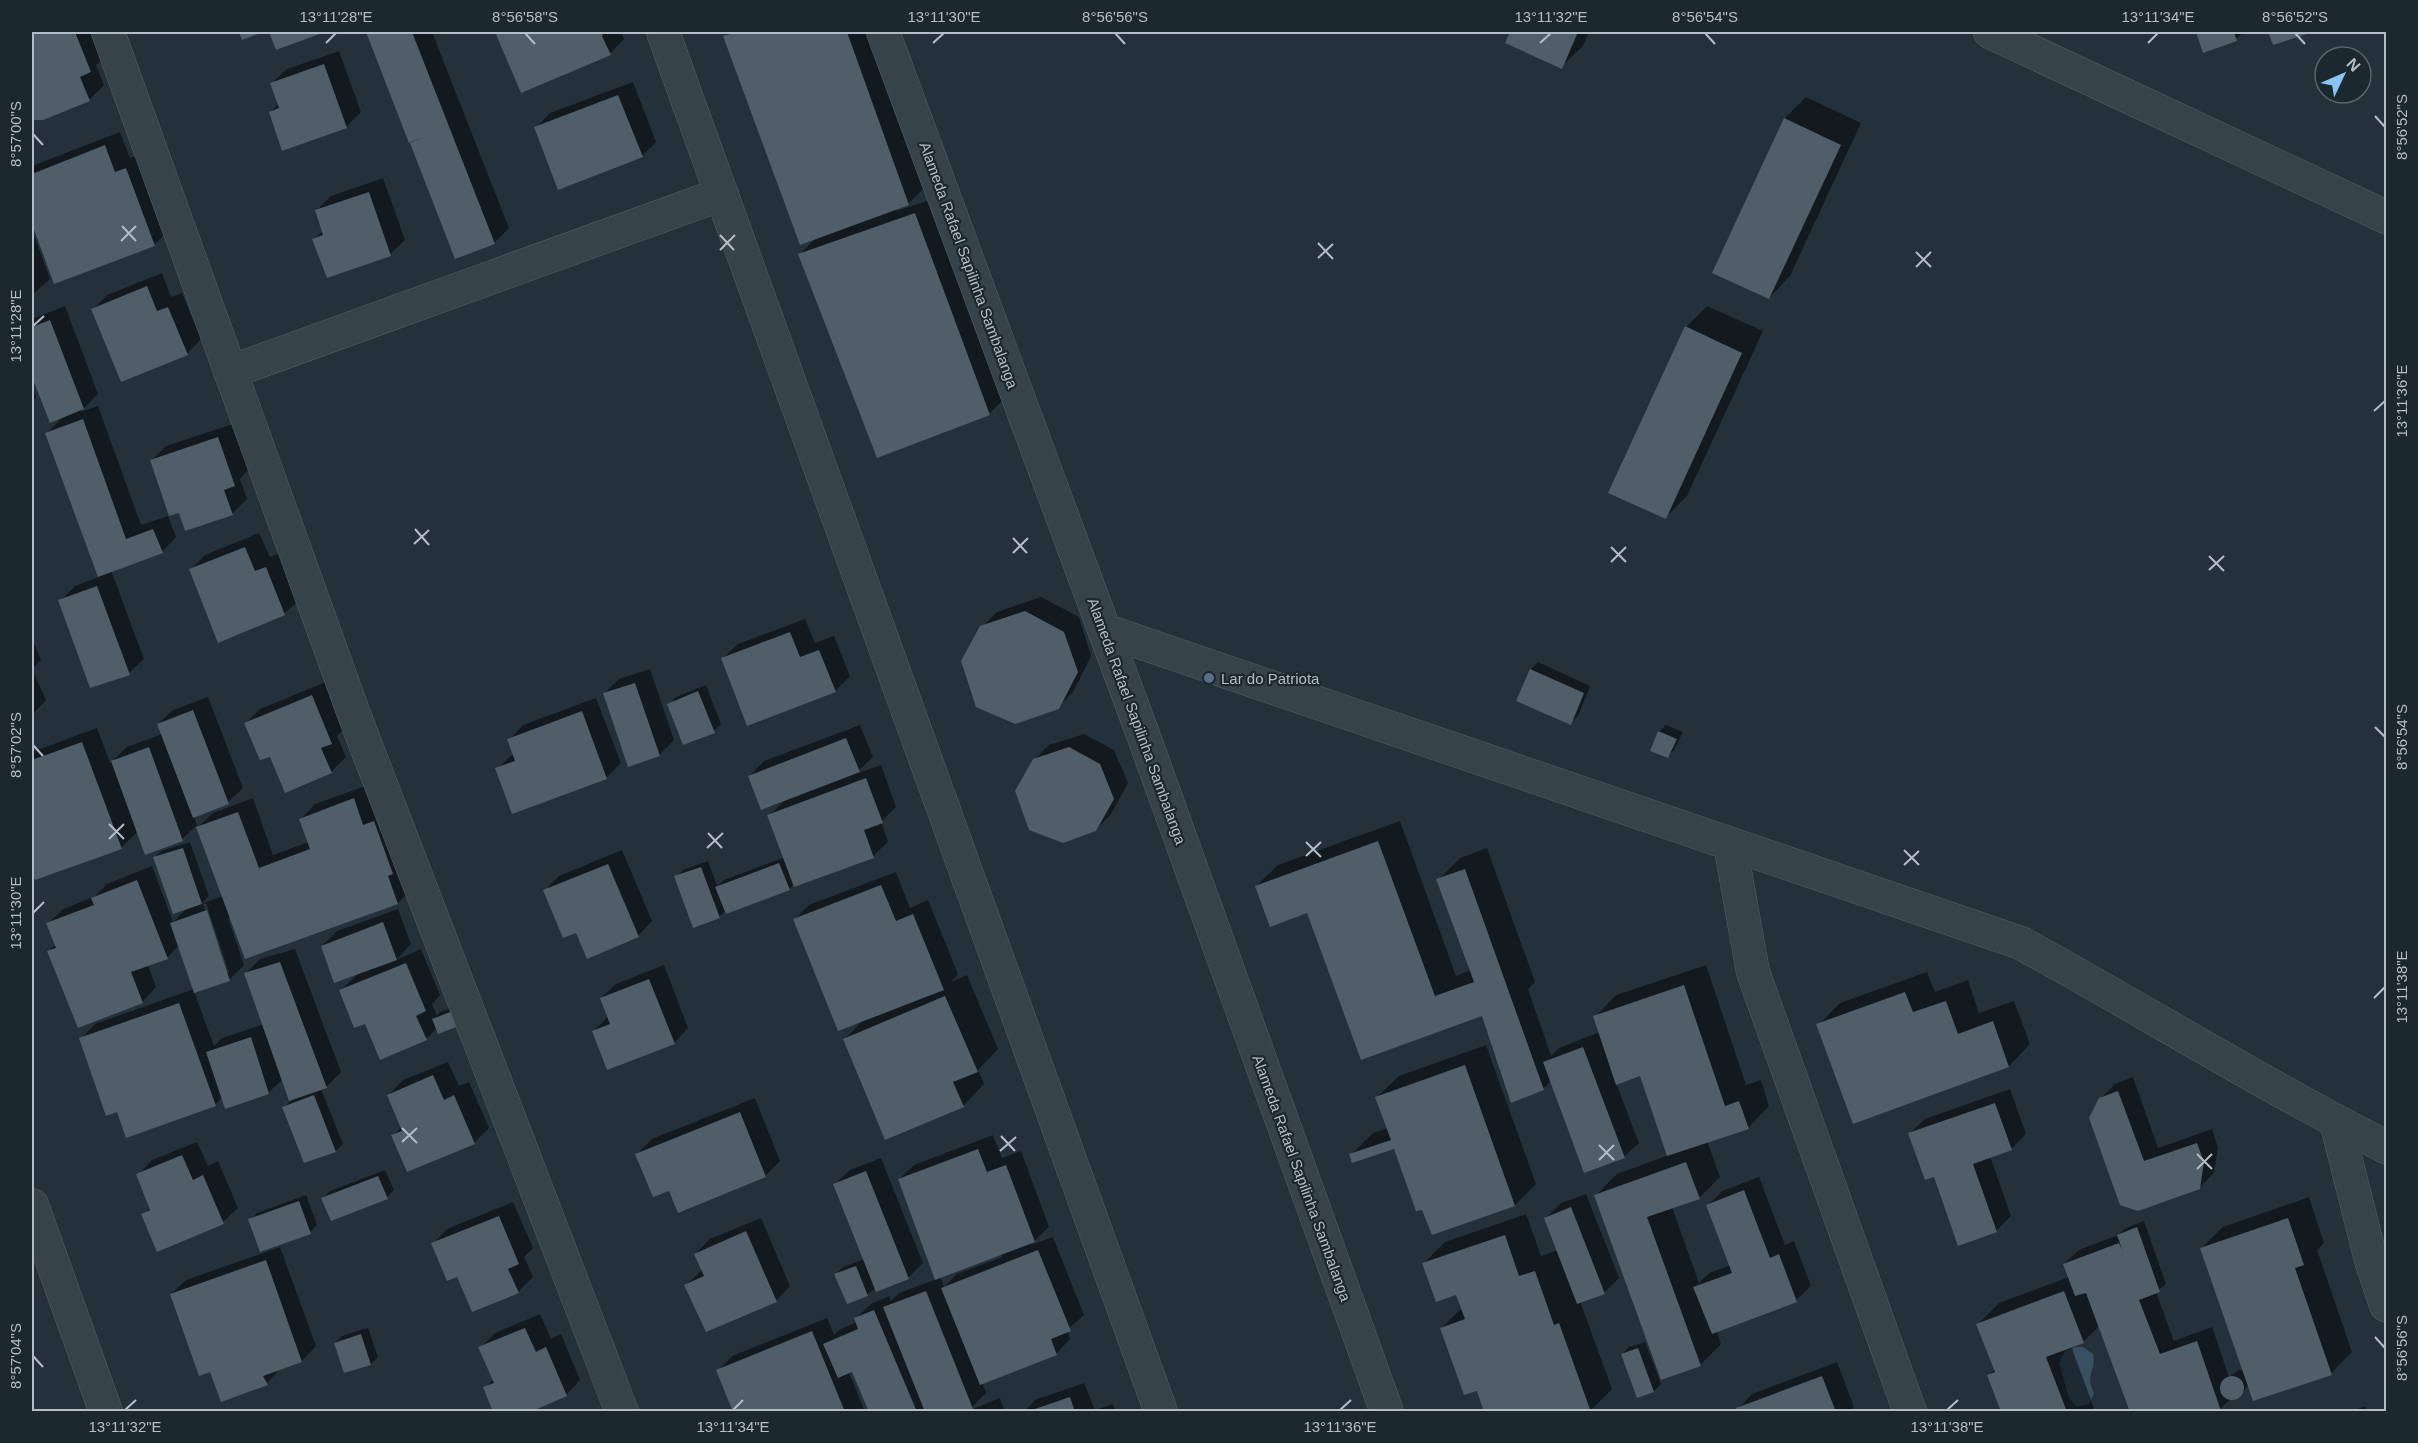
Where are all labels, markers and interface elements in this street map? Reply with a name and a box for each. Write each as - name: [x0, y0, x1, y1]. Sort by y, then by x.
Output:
- text: 13°11'28"E: [299, 8, 373, 25]
- text: 8°56'58"S: [492, 8, 558, 25]
- text: 13°11'30"E: [907, 8, 981, 25]
- text: 8°56'56"S: [1082, 8, 1148, 25]
- text: 13°11'32"E: [1514, 8, 1588, 25]
- text: 8°56'54"S: [1672, 8, 1738, 25]
- text: 13°11'34"E: [2121, 8, 2195, 25]
- text: 8°56'52"S: [2262, 8, 2328, 25]
- north arrow: [2313, 45, 2373, 105]
- text: N: [2343, 55, 2364, 75]
- text: 8°56'52"S: [2393, 94, 2410, 160]
- text: 8°57'00"S: [7, 101, 24, 167]
- street label: Alameda Rafael Sapilinha Sambalanga: [916, 139, 1022, 391]
- text: 13°11'28"E: [7, 289, 24, 363]
- text: 13°11'36"E: [2393, 364, 2410, 438]
- street label: Alameda Rafael Sapilinha Sambalanga: [1084, 595, 1190, 847]
- place label: Lar do Patriota: [1221, 670, 1320, 687]
- marker: Lar do Patriota: [1202, 671, 1216, 685]
- text: 8°56'54"S: [2393, 704, 2410, 770]
- text: 8°57'02"S: [7, 712, 24, 778]
- text: 13°11'30"E: [7, 876, 24, 950]
- text: 13°11'38"E: [2393, 950, 2410, 1024]
- street label: Alameda Rafael Sapilinha Sambalanga: [1249, 1052, 1355, 1304]
- text: 8°56'56"S: [2393, 1315, 2410, 1381]
- text: 8°57'04"S: [7, 1323, 24, 1389]
- text: 13°11'32"E: [88, 1418, 162, 1435]
- text: 13°11'34"E: [696, 1418, 770, 1435]
- text: 13°11'36"E: [1303, 1418, 1377, 1435]
- text: 13°11'38"E: [1910, 1418, 1984, 1435]

